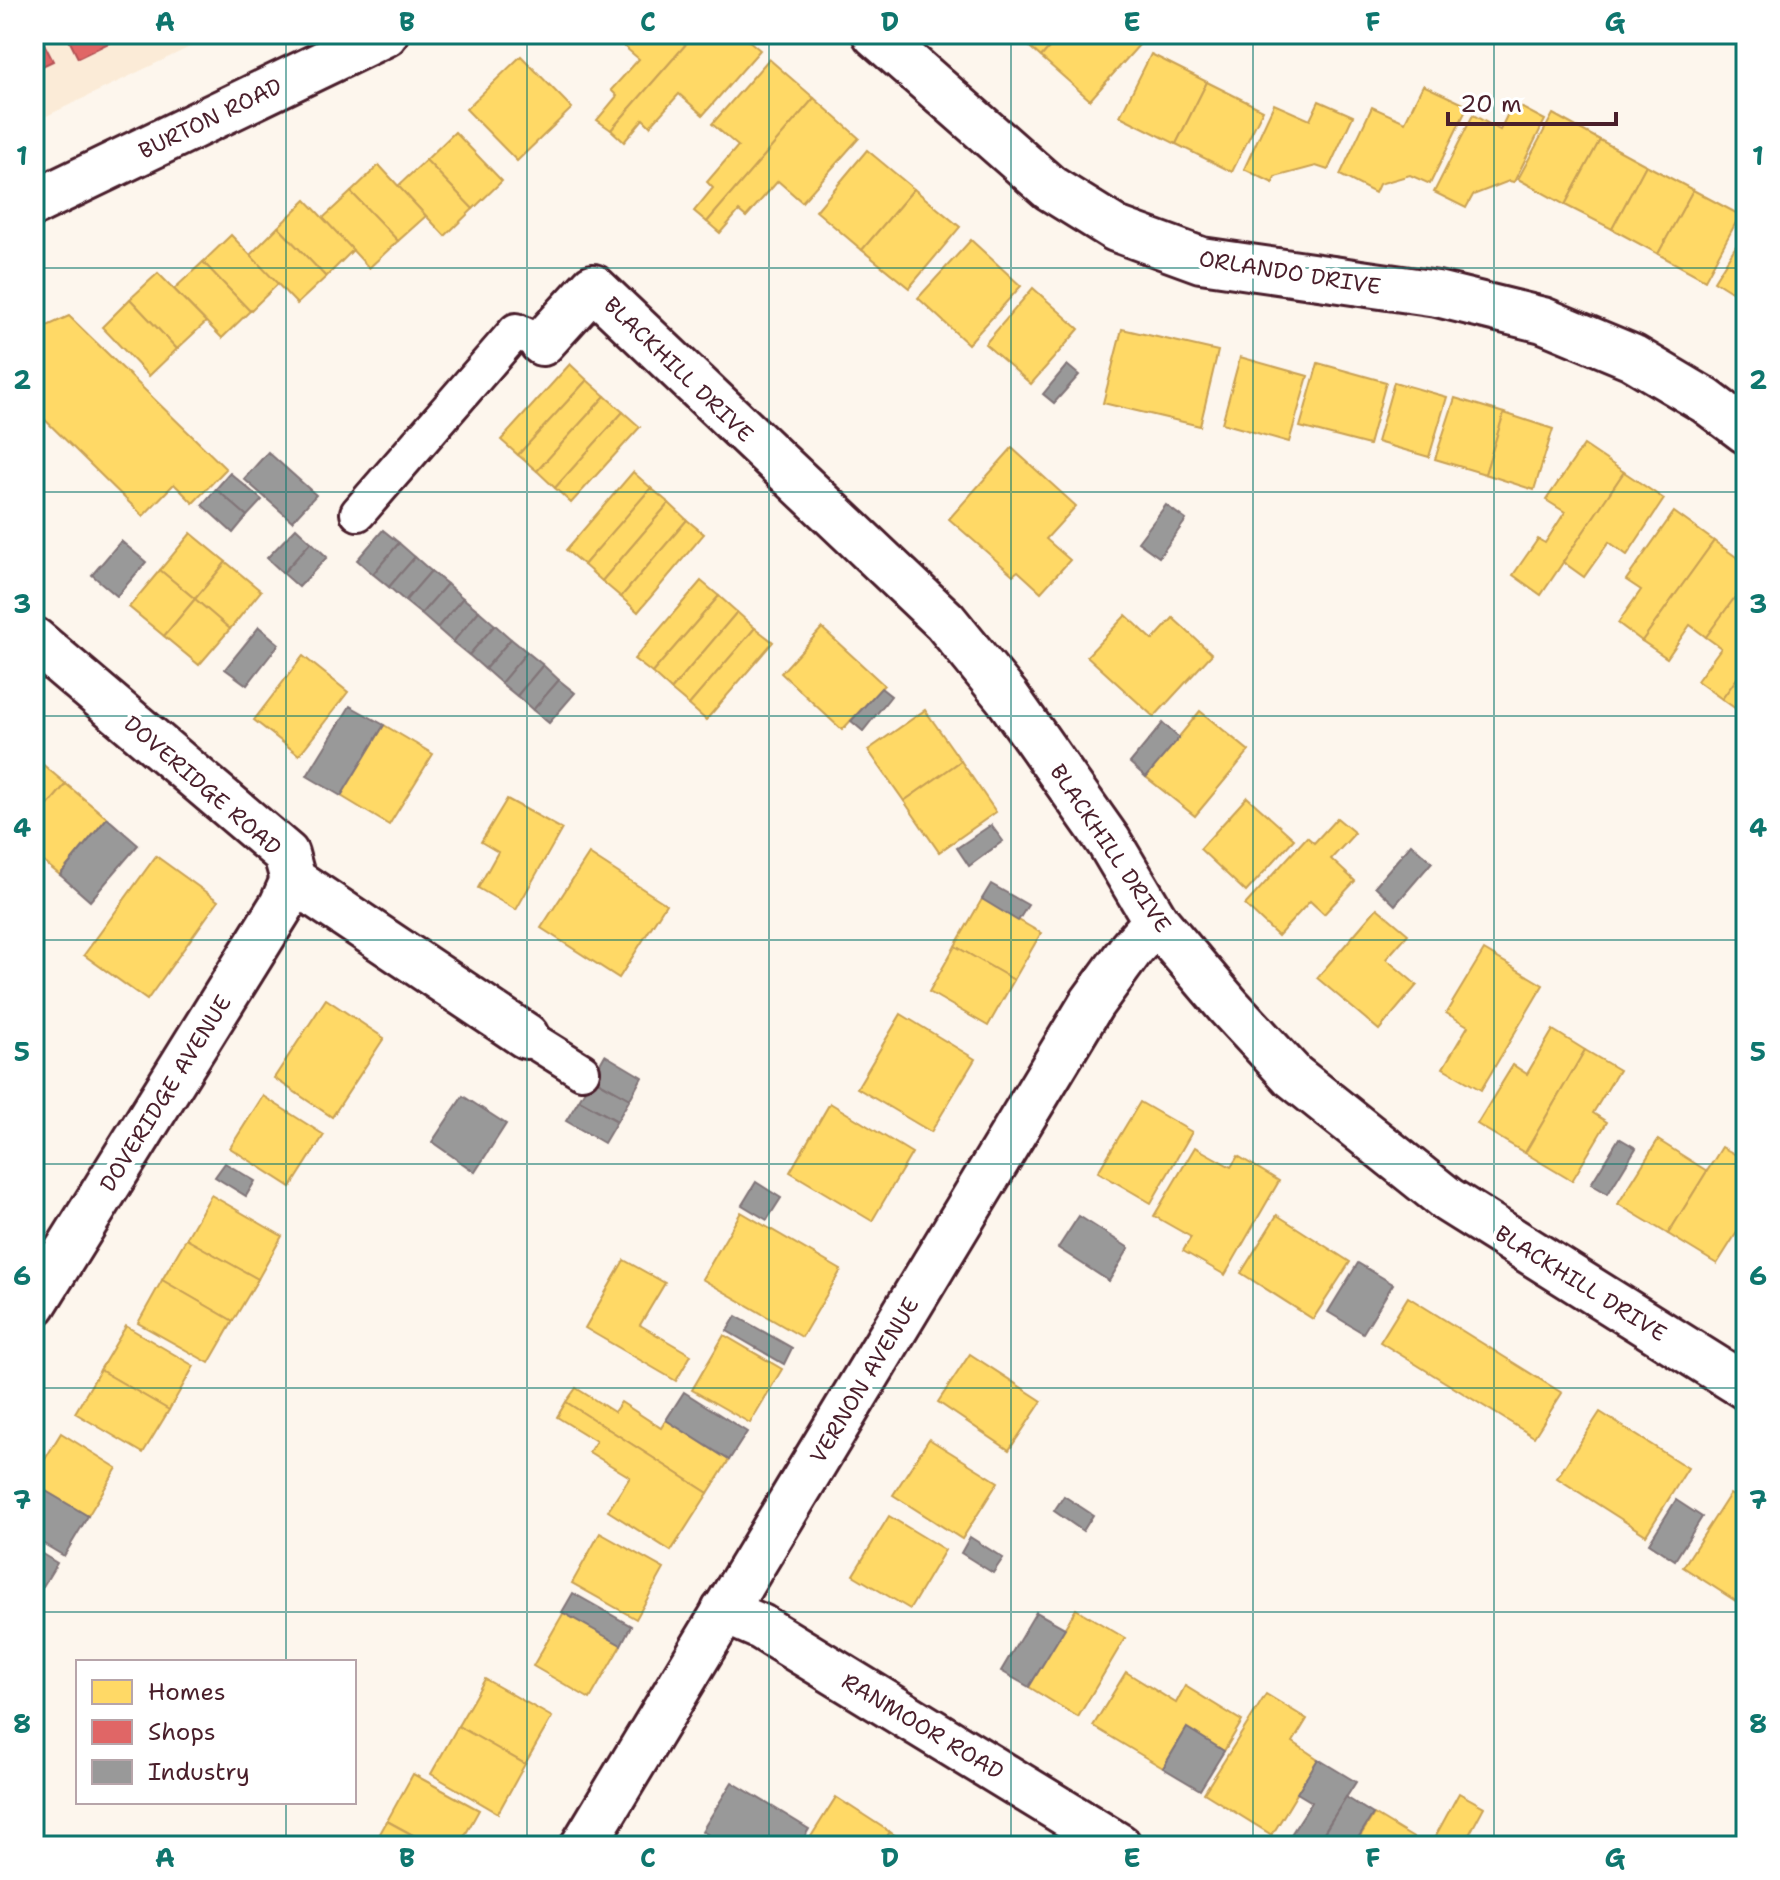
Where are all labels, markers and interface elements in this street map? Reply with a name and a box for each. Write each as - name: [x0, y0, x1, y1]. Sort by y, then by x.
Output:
- text: A: [155, 4, 175, 39]
- text: B: [399, 4, 415, 39]
- text: C: [640, 4, 656, 39]
- text: D: [881, 4, 899, 39]
- text: E: [1123, 4, 1141, 39]
- text: F: [1365, 4, 1381, 39]
- text: G: [1605, 4, 1626, 39]
- street label: BURTON ROAD: [134, 71, 287, 166]
- scale bar: [1448, 76, 1616, 126]
- text: 20 m: [1460, 88, 1522, 120]
- text: 1: [16, 138, 28, 173]
- text: 1: [1752, 138, 1764, 173]
- street label: ORLANDO DRIVE: [1197, 244, 1383, 301]
- street label: BLACKHILL DRIVE: [598, 290, 760, 448]
- text: 2: [13, 362, 31, 397]
- text: 2: [1749, 362, 1767, 397]
- text: 3: [13, 586, 31, 621]
- text: 3: [1749, 586, 1767, 621]
- street label: DOVERIDGE ROAD: [118, 709, 287, 862]
- street label: BLACKHILL DRIVE: [1043, 758, 1178, 938]
- text: 4: [13, 810, 31, 845]
- text: 4: [1749, 810, 1767, 845]
- street label: DOVERIDGE AVENUE: [93, 989, 238, 1197]
- text: 5: [14, 1034, 30, 1069]
- text: 5: [1750, 1034, 1766, 1069]
- street label: BLACKHILL DRIVE: [1489, 1219, 1672, 1348]
- text: 6: [13, 1258, 31, 1293]
- text: 6: [1749, 1258, 1767, 1293]
- street label: VERNON AVENUE: [803, 1292, 925, 1469]
- text: 7: [13, 1482, 31, 1517]
- text: 7: [1749, 1482, 1767, 1517]
- legend: [76, 1660, 356, 1804]
- street label: RANMOOR ROAD: [836, 1667, 1009, 1786]
- text: Homes: [148, 1676, 226, 1708]
- text: 8: [13, 1706, 31, 1741]
- text: 8: [1749, 1706, 1767, 1741]
- text: Shops: [148, 1716, 216, 1748]
- text: Industry: [148, 1756, 250, 1788]
- text: A: [155, 1840, 175, 1875]
- text: B: [399, 1840, 415, 1875]
- text: C: [640, 1840, 656, 1875]
- text: D: [881, 1840, 899, 1875]
- text: E: [1123, 1840, 1141, 1875]
- text: F: [1365, 1840, 1381, 1875]
- text: G: [1605, 1840, 1626, 1875]

